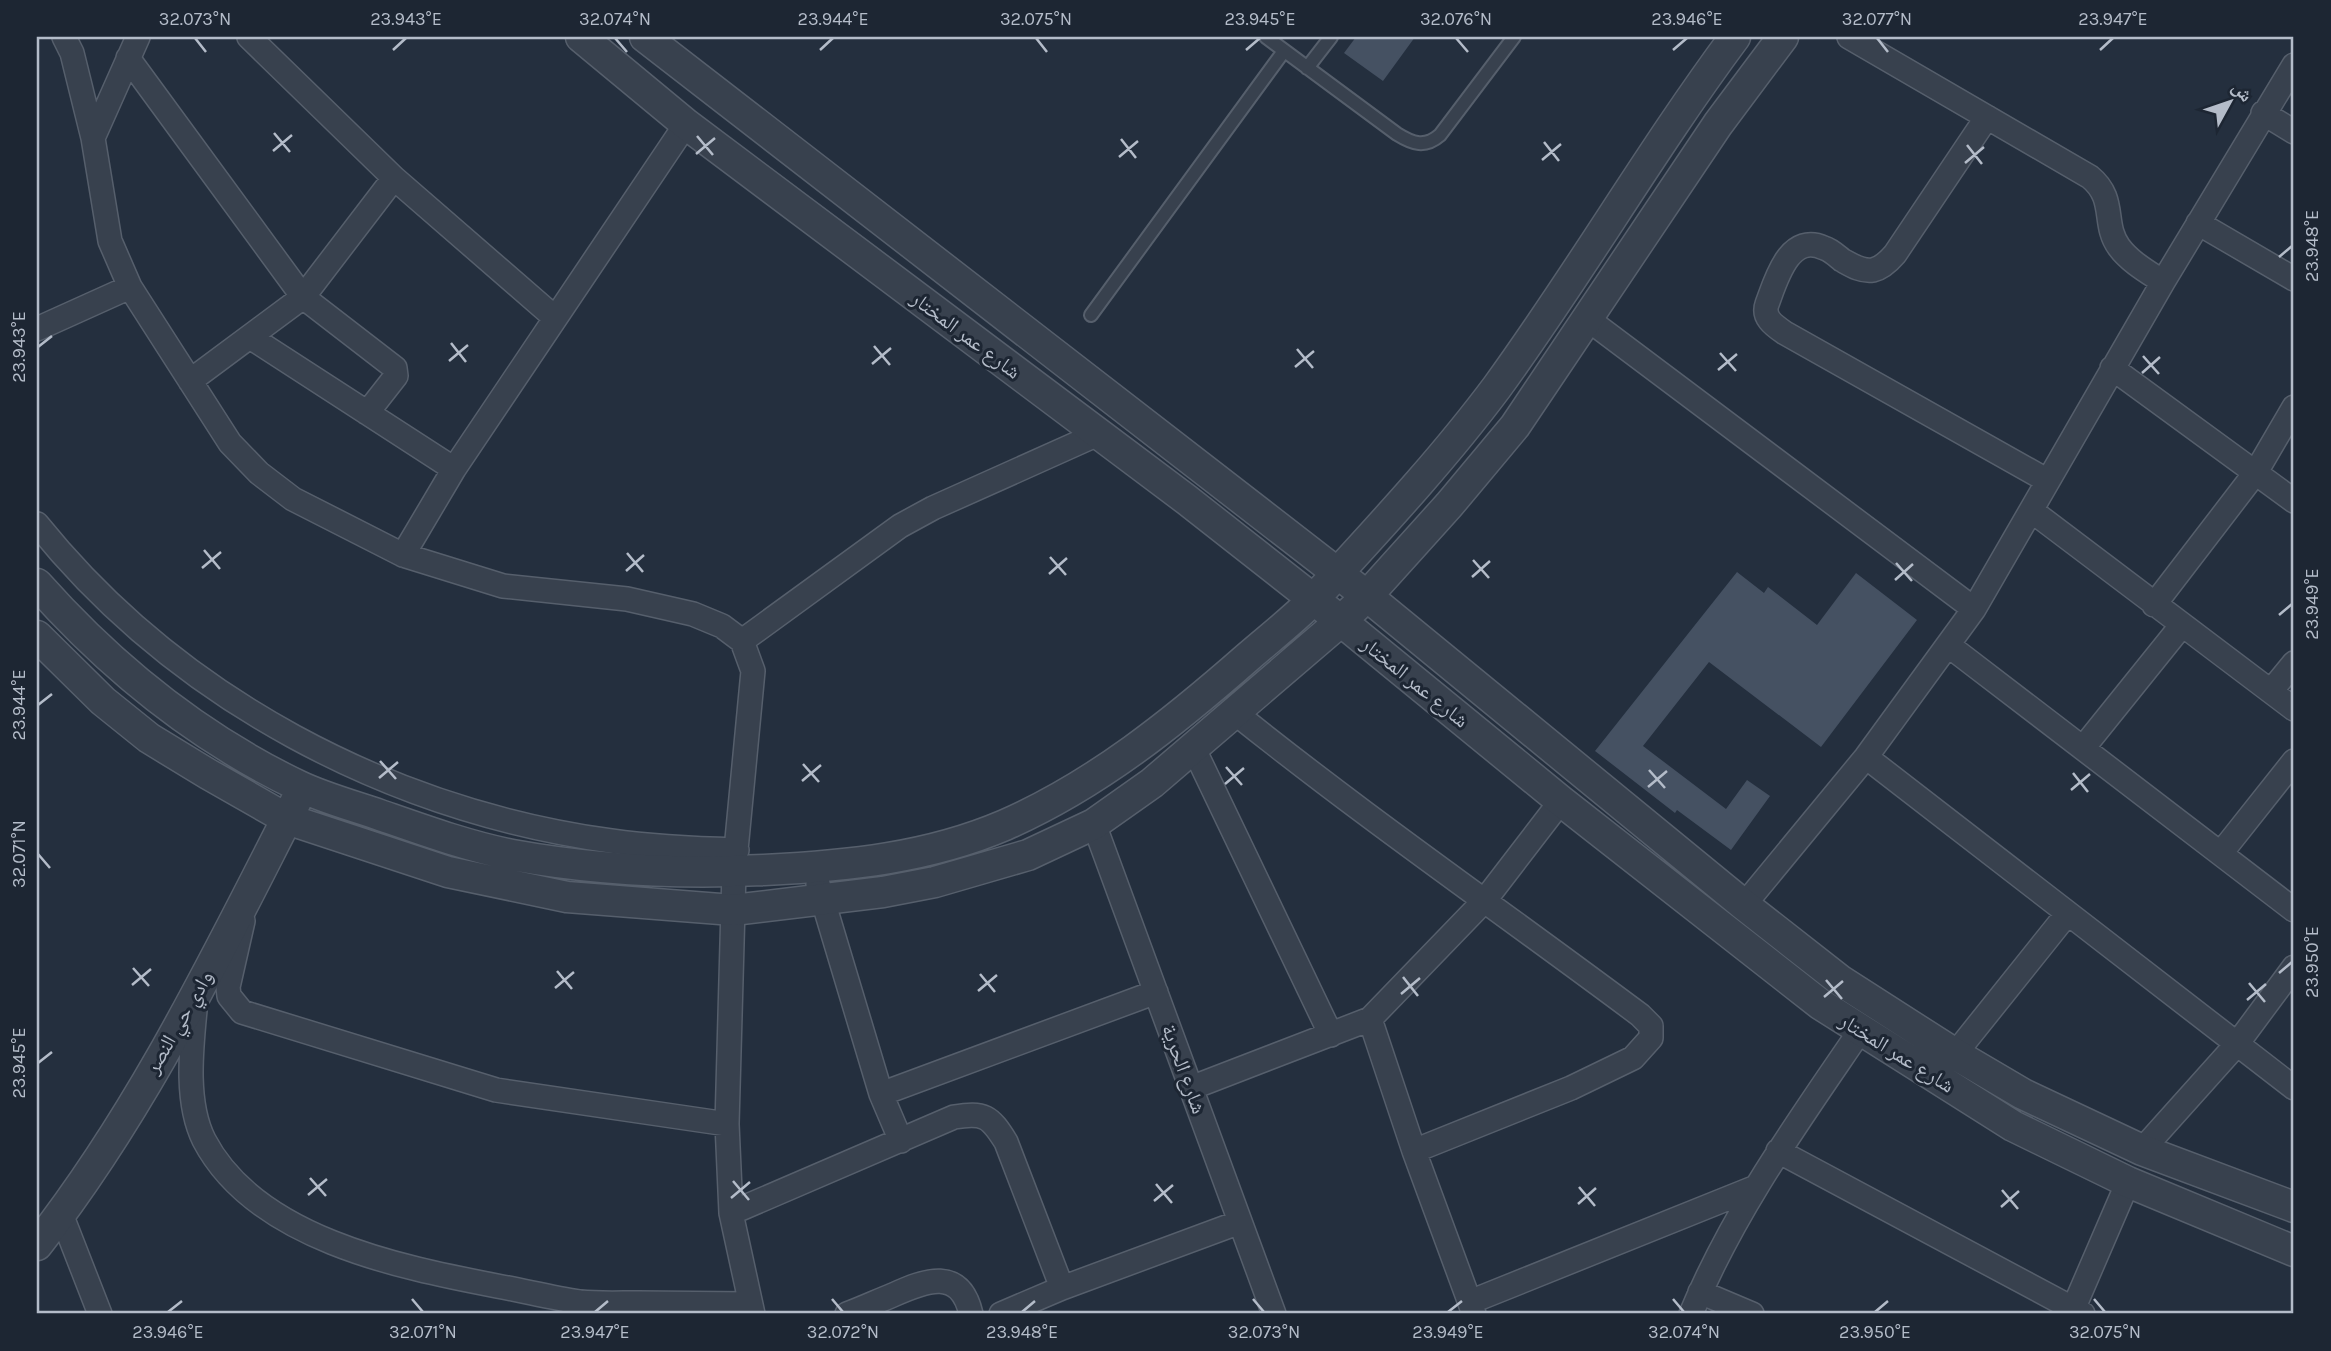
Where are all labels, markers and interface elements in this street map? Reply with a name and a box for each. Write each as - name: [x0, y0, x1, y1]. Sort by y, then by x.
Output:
- text: 32.073°N: [159, 8, 231, 30]
- text: 23.943°E: [370, 8, 442, 30]
- text: 32.074°N: [579, 8, 651, 30]
- text: 23.944°E: [797, 8, 869, 30]
- text: 32.075°N: [1000, 8, 1072, 30]
- text: 23.945°E: [1224, 8, 1296, 30]
- text: 32.076°N: [1420, 8, 1492, 30]
- text: 23.946°E: [1651, 8, 1723, 30]
- text: 32.077°N: [1842, 8, 1912, 30]
- text: 23.947°E: [2078, 8, 2148, 30]
- north arrow: [2194, 66, 2264, 136]
- text: ش: [2227, 77, 2257, 107]
- text: 23.948°E: [2301, 210, 2323, 282]
- street label: شارع عمر المختار: [905, 285, 1025, 385]
- text: 23.943°E: [8, 311, 30, 383]
- text: 23.949°E: [2301, 568, 2323, 640]
- street label: شارع عمر المختار: [1355, 631, 1473, 733]
- text: 23.944°E: [8, 669, 30, 741]
- text: 32.071°N: [8, 820, 30, 888]
- text: 23.950°E: [2301, 926, 2323, 998]
- street label: وادي حي النصر: [139, 966, 222, 1081]
- street label: شارع عمر المختار: [1834, 1008, 1959, 1099]
- street label: شارع الحرية: [1156, 1021, 1211, 1117]
- text: 23.945°E: [8, 1027, 30, 1099]
- text: 23.946°E: [132, 1321, 204, 1343]
- text: 32.071°N: [389, 1321, 457, 1343]
- text: 23.947°E: [560, 1321, 630, 1343]
- text: 32.072°N: [807, 1321, 879, 1343]
- text: 23.948°E: [986, 1321, 1058, 1343]
- text: 32.073°N: [1228, 1321, 1300, 1343]
- text: 23.949°E: [1412, 1321, 1484, 1343]
- text: 32.074°N: [1648, 1321, 1720, 1343]
- text: 23.950°E: [1839, 1321, 1911, 1343]
- text: 32.075°N: [2069, 1321, 2141, 1343]

